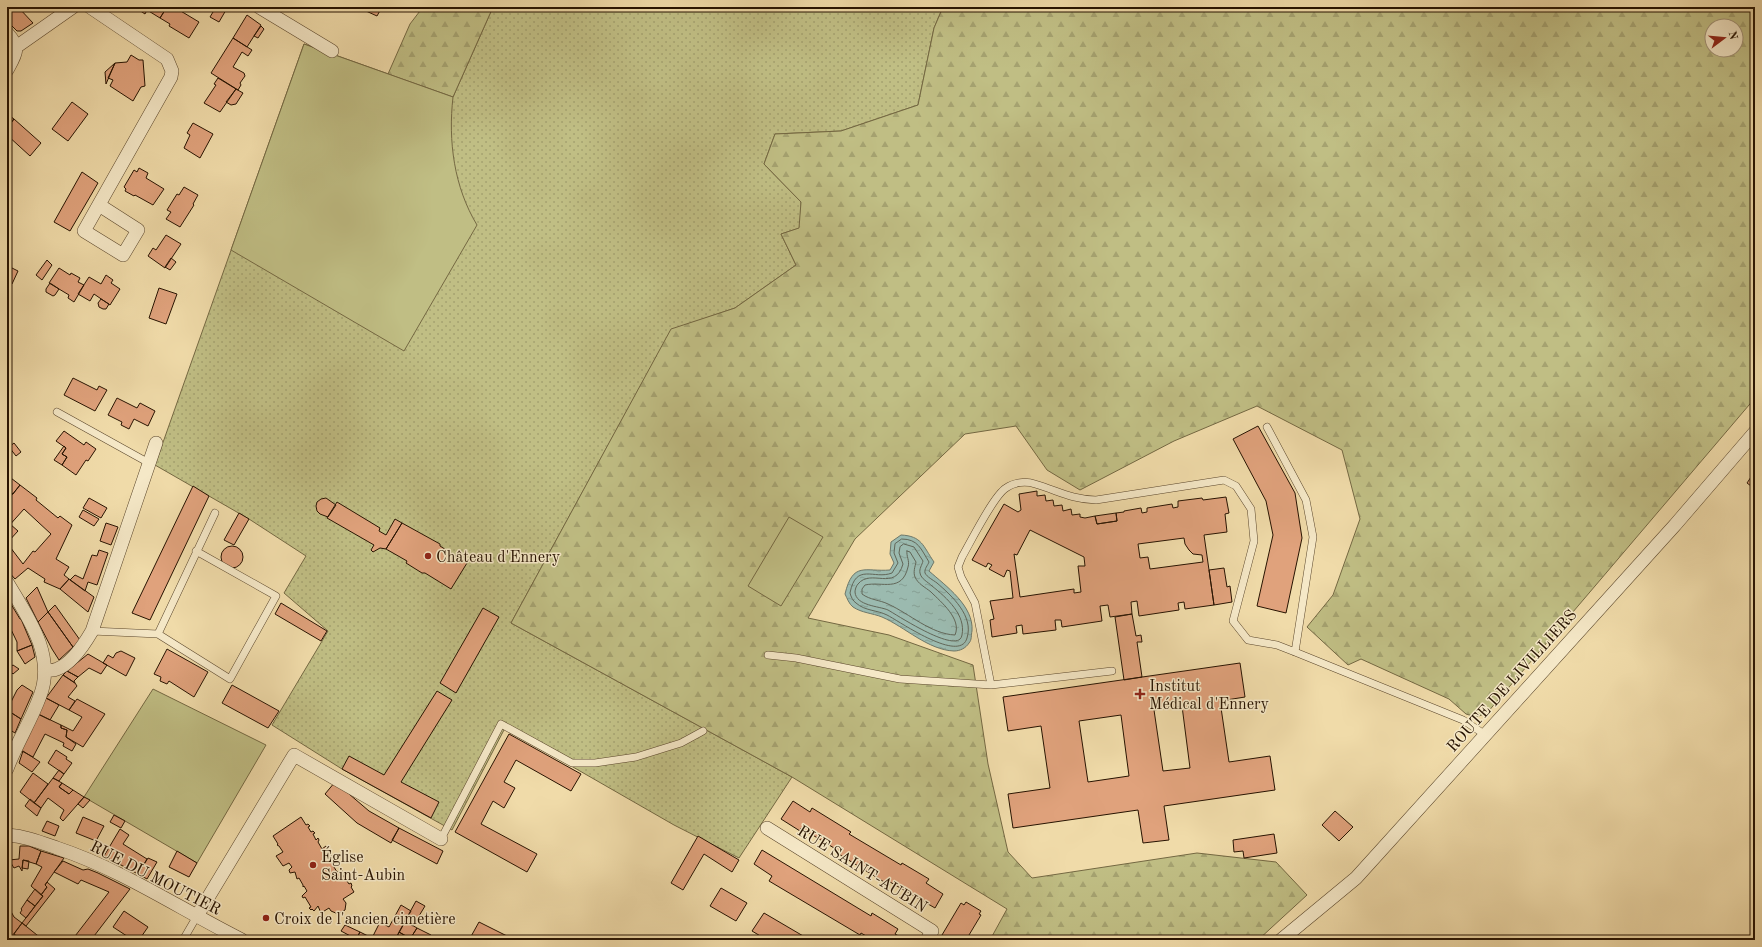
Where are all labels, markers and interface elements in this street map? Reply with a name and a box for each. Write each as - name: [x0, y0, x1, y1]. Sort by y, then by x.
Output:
- north arrow: [1704, 18, 1744, 58]
- text: N: [1726, 30, 1739, 42]
- place label: Château d'Ennery: [436, 550, 561, 566]
- marker: Château d'Ennery: [423, 551, 433, 561]
- street label: ROUTE DE LIVILLIERS: [1444, 607, 1581, 756]
- place label: Institut Médical d'Ennery: [1149, 679, 1270, 713]
- marker: Institut Médical d'Ennery: [1134, 688, 1146, 700]
- street label: RUE SAINT-AUBIN: [794, 823, 930, 916]
- street label: RUE DU MOUTIER: [87, 839, 223, 919]
- place label: Église Saint-Aubin: [321, 846, 406, 884]
- marker: Église Saint-Aubin: [308, 860, 318, 870]
- place label: Croix de l'ancien cimetière: [274, 912, 456, 928]
- marker: Croix de l'ancien cimetière: [261, 913, 271, 923]

